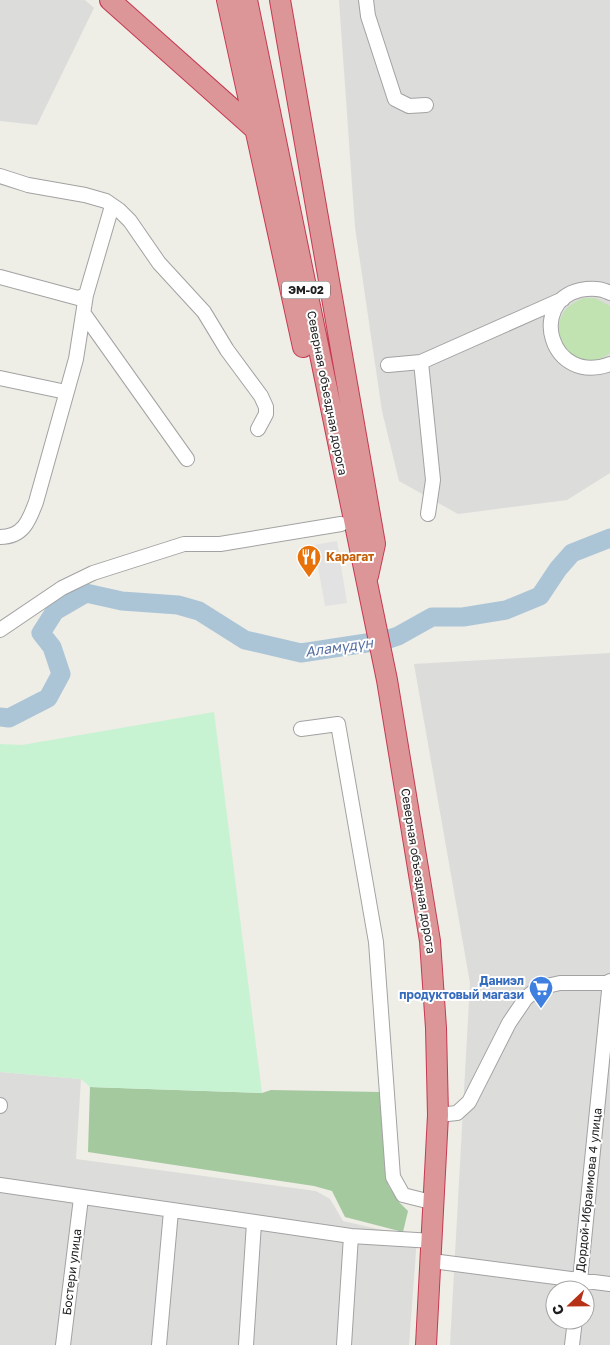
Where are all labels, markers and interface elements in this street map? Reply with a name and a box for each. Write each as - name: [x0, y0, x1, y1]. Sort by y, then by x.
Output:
- road number: ЭМ-02: [282, 282, 330, 298]
- street label: Северная объездная дорога: [304, 309, 351, 476]
- restaurant icon: Карагат: [296, 544, 322, 578]
- place label: Карагат: [326, 549, 374, 564]
- water label: Аламүдүн: [304, 633, 375, 661]
- street label: Северная объездная дорога: [398, 787, 439, 955]
- place label: Даниэл продуктовый магази: [399, 973, 524, 1002]
- supermarket icon: Даниэл продуктовый магази: [528, 975, 554, 1009]
- street label: Дордой-Ибраимова 4 улица: [572, 1107, 605, 1273]
- street label: Бостери улица: [59, 1228, 84, 1316]
- north arrow: [545, 1280, 595, 1330]
- text: С: [548, 1302, 567, 1318]

